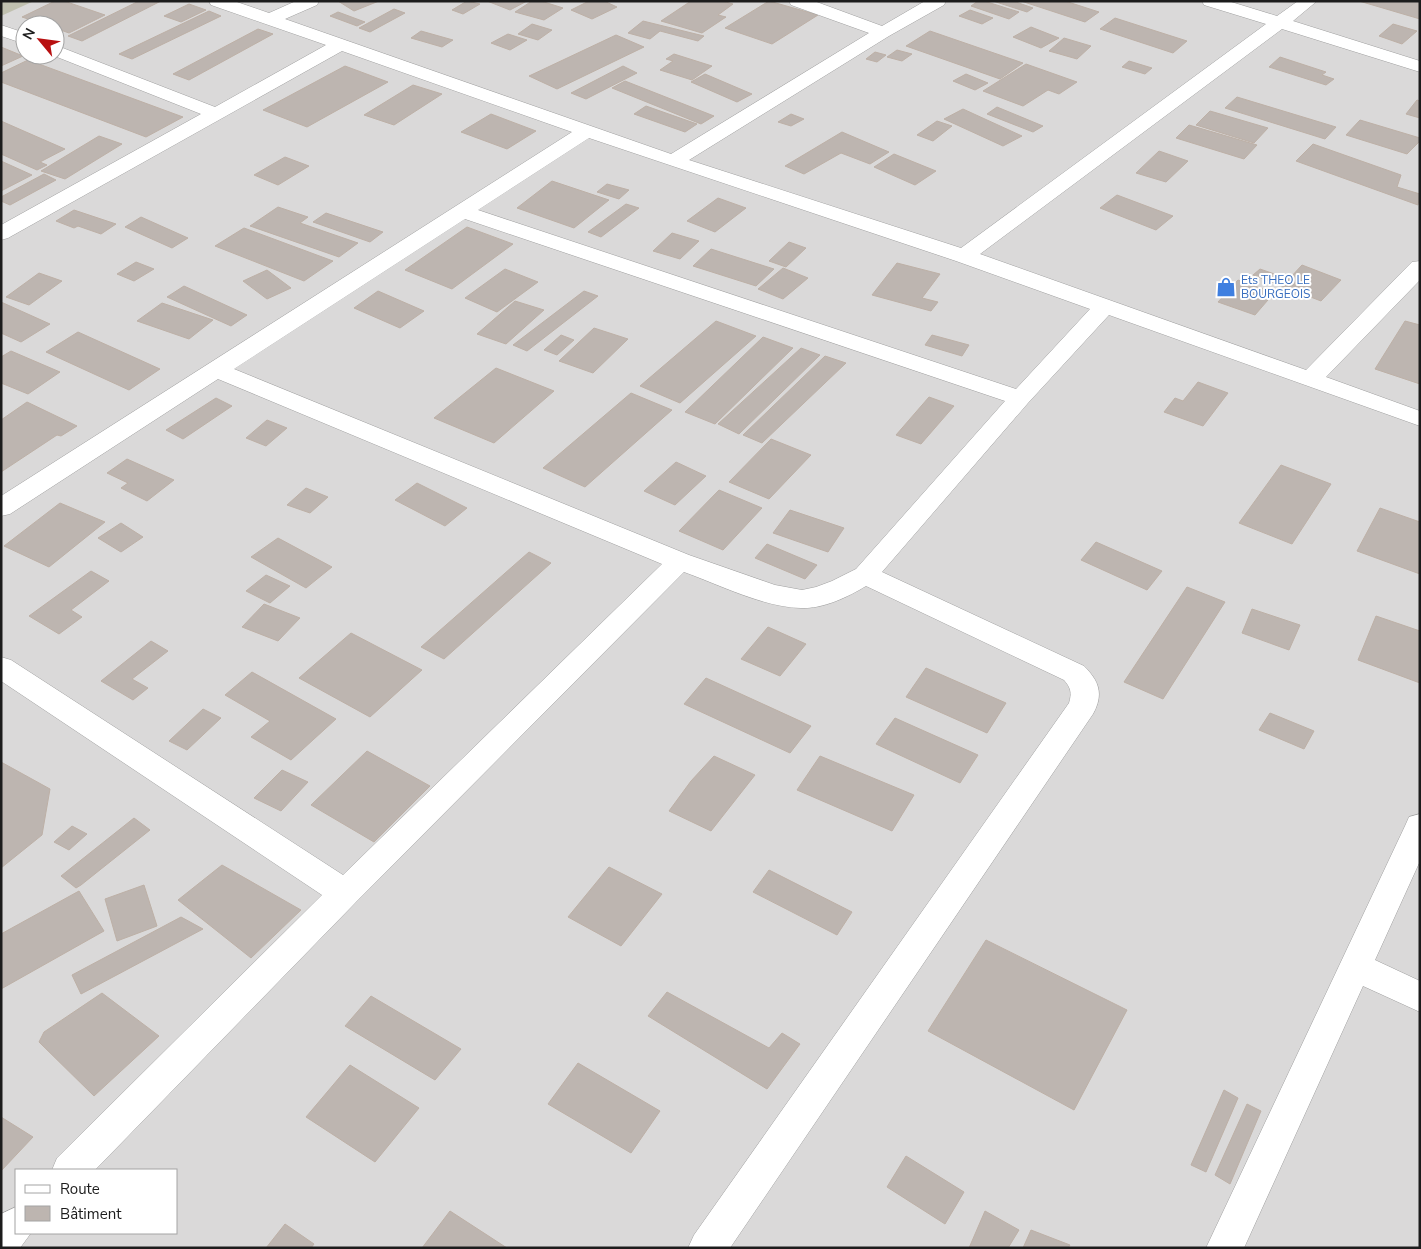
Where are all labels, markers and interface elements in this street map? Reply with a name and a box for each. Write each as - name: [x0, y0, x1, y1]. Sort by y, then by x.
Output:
- north arrow: [15, 15, 65, 65]
- text: N: [18, 25, 40, 43]
- place label: Ets THEO LE BOURGEOIS: [1241, 272, 1310, 302]
- shop icon: Ets THEO LE BOURGEOIS: [1215, 276, 1237, 298]
- legend: [15, 1169, 178, 1234]
- text: Route: [60, 1179, 100, 1199]
- text: Bâtiment: [60, 1204, 122, 1224]

